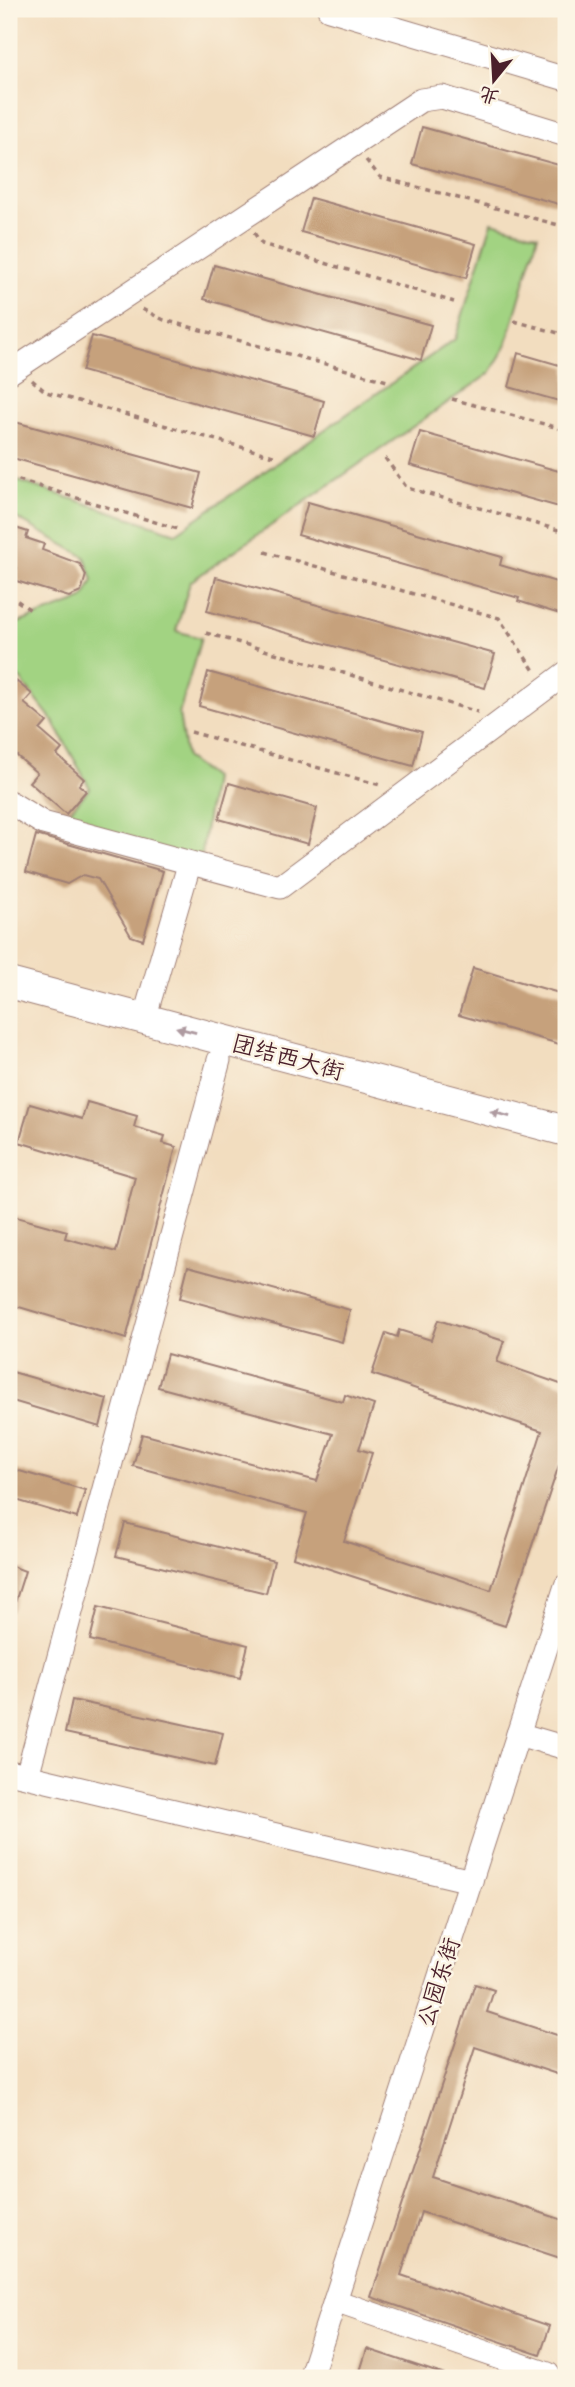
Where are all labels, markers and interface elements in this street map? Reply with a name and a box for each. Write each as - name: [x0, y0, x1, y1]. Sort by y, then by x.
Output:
- north arrow: [460, 46, 530, 116]
- text: 北: [476, 81, 502, 110]
- one-way arrow: [175, 1024, 197, 1035]
- street label: 团结西大街: [229, 1029, 347, 1086]
- one-way arrow: [489, 1108, 511, 1119]
- street label: 公园东街: [410, 1934, 466, 2030]

